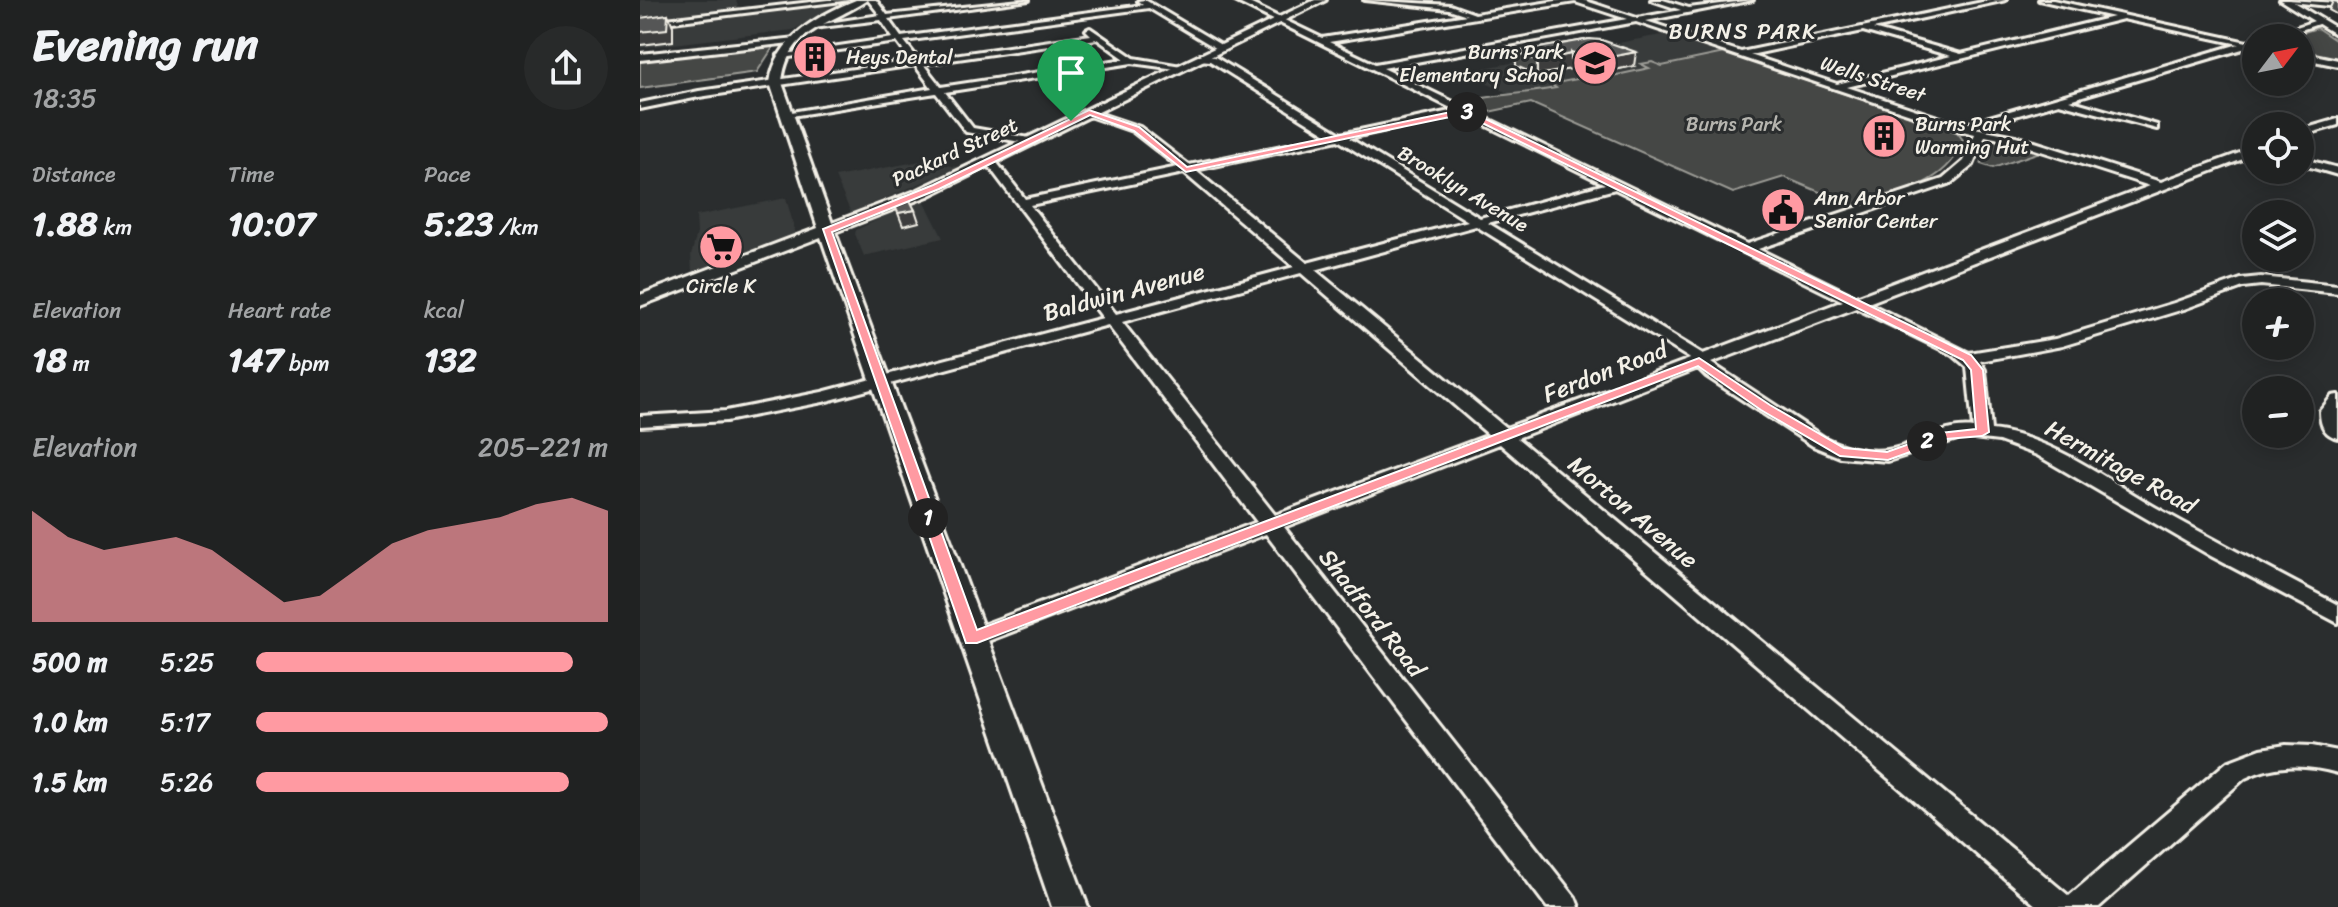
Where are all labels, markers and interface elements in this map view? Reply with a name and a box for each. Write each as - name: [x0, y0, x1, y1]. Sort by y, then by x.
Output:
- text: Evening run: [32, 6, 258, 84]
- district label: BURNS PARK: [1668, 12, 1818, 51]
- north arrow: [2242, 24, 2314, 96]
- map controls: [2242, 24, 2314, 448]
- button: share: [524, 26, 608, 110]
- building icon: Heys Dental: [791, 33, 839, 81]
- place label: Burns Park Elementary School: [1399, 35, 1564, 93]
- pin: [1037, 39, 1105, 121]
- school or university icon: Burns Park Elementary School: [1571, 39, 1619, 87]
- place label: Heys Dental: [846, 40, 954, 75]
- street label: Wells Street: [1816, 46, 1931, 113]
- icon: arrive: [1049, 51, 1093, 95]
- text: 18:35: [32, 75, 97, 121]
- pin: 3: [1447, 92, 1487, 132]
- text: 3: [1461, 92, 1473, 131]
- street label: Packard Street: [886, 107, 1024, 197]
- park label: Burns Park: [1686, 107, 1783, 142]
- place label: Burns Park Warming Hut: [1915, 107, 2030, 165]
- building icon: Burns Park Warming Hut: [1860, 112, 1908, 160]
- button: locate: [2242, 112, 2314, 184]
- street label: Brooklyn Avenue: [1391, 136, 1536, 242]
- text: Distance: [32, 155, 116, 194]
- text: Time: [228, 155, 275, 194]
- text: Pace: [424, 155, 471, 194]
- place label: Ann Arbor Senior Center: [1813, 181, 1939, 239]
- public building icon: Ann Arbor Senior Center: [1759, 186, 1807, 234]
- text: 1.88: [32, 194, 98, 254]
- text: 10:07: [228, 194, 315, 254]
- text: 5:23: [424, 194, 493, 254]
- button: layers: [2242, 200, 2314, 272]
- text: km: [98, 208, 132, 247]
- text: /km: [493, 208, 539, 247]
- supermarket icon: Circle K: [697, 223, 745, 271]
- street label: Baldwin Avenue: [1038, 250, 1210, 334]
- place label: Circle K: [686, 269, 758, 304]
- button: +: [2242, 288, 2314, 360]
- text: Elevation: [32, 291, 121, 330]
- text: Heart rate: [228, 291, 331, 330]
- text: kcal: [424, 291, 464, 330]
- street label: Ferdon Road: [1537, 328, 1676, 415]
- text: 18: [32, 330, 67, 390]
- text: 147: [228, 330, 283, 390]
- text: 132: [424, 330, 477, 390]
- text: m: [67, 344, 90, 383]
- text: bpm: [283, 344, 330, 383]
- button: −: [2242, 376, 2314, 448]
- street label: Hermitage Road: [2037, 408, 2206, 527]
- pin: 2: [1907, 421, 1947, 461]
- text: 2: [1921, 421, 1933, 460]
- text: Elevation: [32, 424, 137, 470]
- text: 205–221 m: [478, 424, 608, 470]
- street label: Morton Avenue: [1558, 444, 1708, 580]
- pin: 1: [908, 498, 948, 538]
- text: 1: [923, 498, 933, 537]
- street label: Shadford Road: [1308, 539, 1437, 688]
- text: 500 m: [32, 639, 107, 685]
- text: 5:25: [160, 639, 215, 685]
- text: 1.0 km: [32, 699, 108, 745]
- text: 5:17: [160, 699, 210, 745]
- text: 1.5 km: [32, 759, 107, 805]
- text: 5:26: [160, 759, 214, 805]

